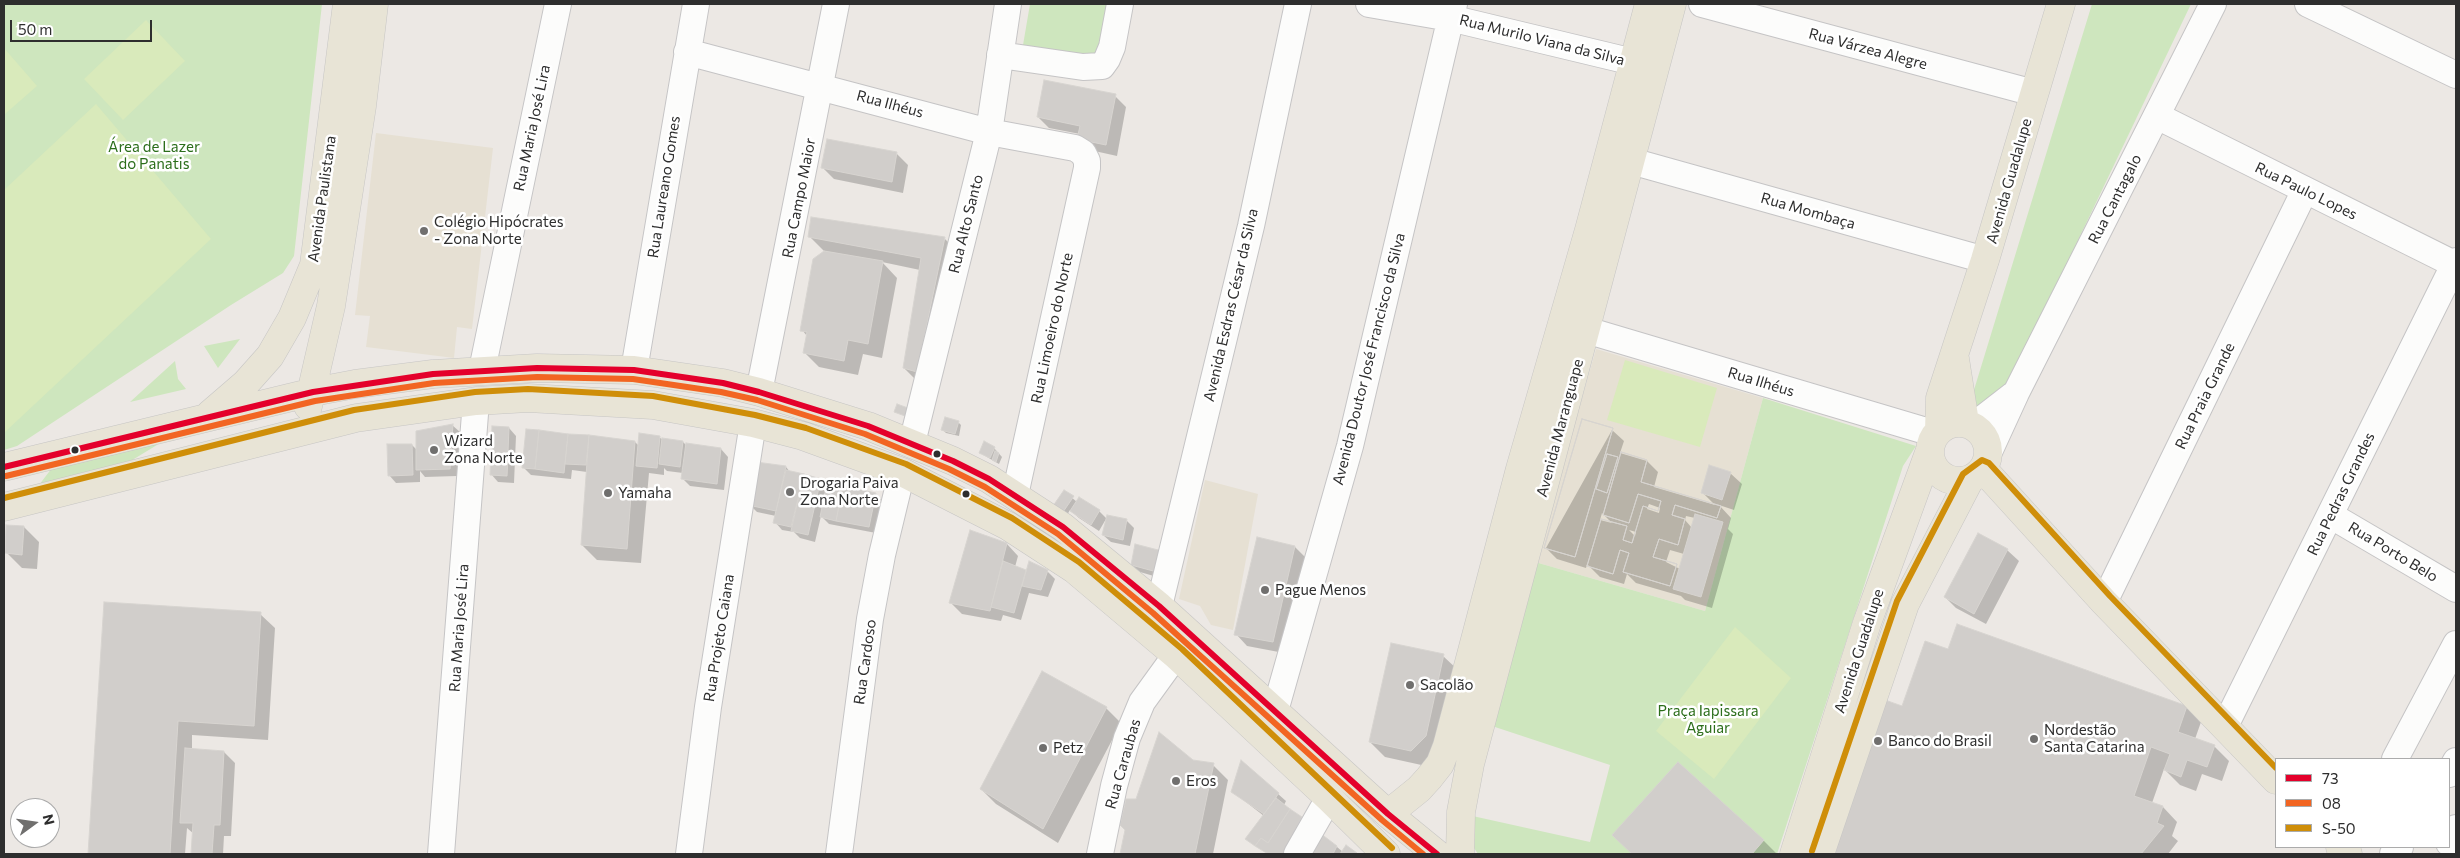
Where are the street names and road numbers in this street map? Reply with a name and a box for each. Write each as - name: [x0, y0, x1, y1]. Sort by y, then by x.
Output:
- street label: Rua Murilo Viana da Silva: [1457, 11, 1627, 69]
- street label: Rua Várzea Alegre: [1807, 24, 1929, 74]
- street label: Rua Maria José Lira: [510, 63, 554, 193]
- street label: Rua Ilhéus: [854, 86, 926, 122]
- street label: Rua Laureano Gomes: [644, 115, 684, 259]
- street label: Avenida Guadalupe: [1982, 116, 2036, 246]
- street label: Avenida Paulistana: [304, 135, 340, 263]
- street label: Rua Campo Maior: [779, 136, 819, 260]
- street label: Rua Cantagalo: [2085, 151, 2145, 247]
- street label: Rua Paulo Lopes: [2252, 158, 2360, 224]
- street label: Rua Alto Santo: [945, 173, 987, 275]
- street label: Rua Mombaça: [1759, 189, 1857, 233]
- street label: Avenida Esdras César da Silva: [1200, 207, 1262, 403]
- street label: Avenida Doutor José Francisco da Silva: [1329, 231, 1409, 487]
- street label: Rua Limoeiro do Norte: [1027, 251, 1077, 405]
- street label: Rua Praia Grande: [2171, 340, 2239, 452]
- street label: Avenida Maranguape: [1533, 357, 1587, 499]
- street label: Rua Ilhéus: [1725, 363, 1797, 401]
- street label: Rua Pedras Grandes: [2303, 429, 2379, 559]
- street label: Rua Porto Belo: [2345, 518, 2441, 586]
- street label: Rua Maria José Lira: [446, 563, 472, 693]
- street label: Rua Projeto Caiana: [700, 573, 738, 703]
- street label: Avenida Guadalupe: [1830, 587, 1888, 715]
- street label: Rua Cardoso: [850, 618, 880, 706]
- street label: Rua Caraubas: [1102, 717, 1144, 811]

